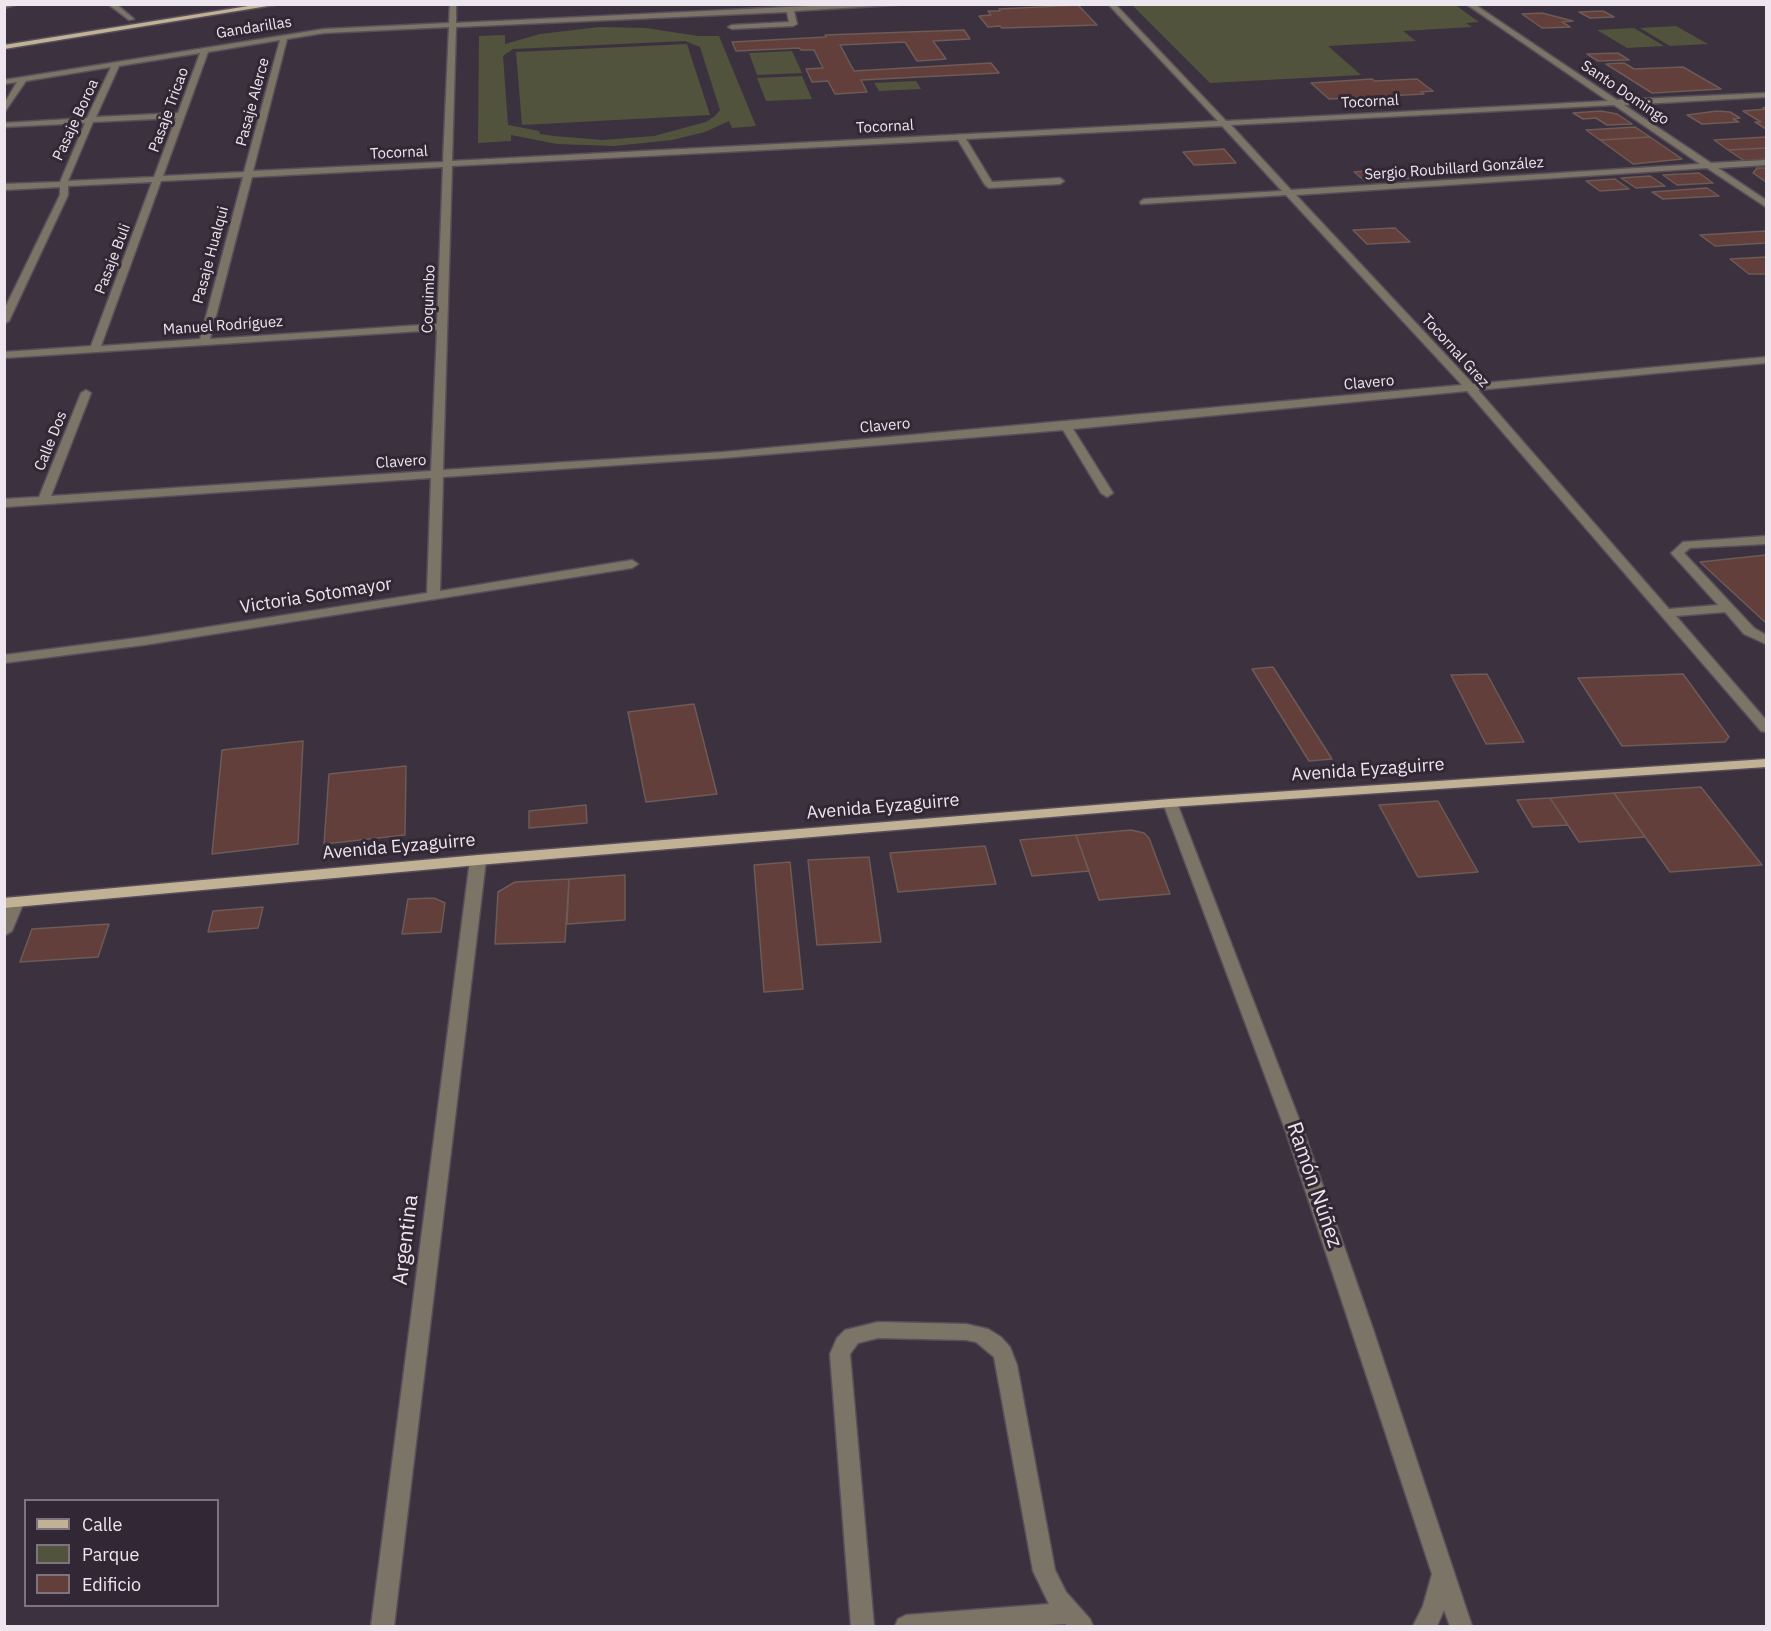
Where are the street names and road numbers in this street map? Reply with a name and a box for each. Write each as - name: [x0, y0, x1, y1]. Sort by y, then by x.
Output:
- street label: Gandarillas: [215, 13, 293, 43]
- street label: Pasaje Alerce: [233, 56, 273, 148]
- street label: Santo Domingo: [1577, 57, 1673, 129]
- street label: Pasaje Tricao: [145, 65, 193, 155]
- street label: Pasaje Boroa: [49, 76, 103, 164]
- street label: Tocornal: [1341, 91, 1399, 113]
- street label: Tocornal: [856, 116, 914, 138]
- street label: Tocornal: [370, 142, 428, 164]
- street label: Sergio Roubillard González: [1364, 154, 1544, 184]
- street label: Pasaje Hualqui: [189, 204, 233, 306]
- street label: Pasaje Buli: [91, 221, 135, 297]
- street label: Coquimbo: [419, 264, 439, 334]
- street label: Tocornal Grez: [1417, 311, 1493, 391]
- street label: Manuel Rodríguez: [162, 313, 284, 339]
- street label: Clavero: [1343, 372, 1395, 394]
- street label: Calle Dos: [31, 408, 71, 474]
- street label: Clavero: [859, 415, 911, 437]
- street label: Clavero: [375, 451, 427, 473]
- street label: Victoria Sotomayor: [239, 573, 393, 619]
- street label: Avenida Eyzaguirre: [1291, 754, 1445, 786]
- street label: Avenida Eyzaguirre: [806, 790, 960, 824]
- street label: Avenida Eyzaguirre: [322, 830, 476, 864]
- street label: Ramón Núñez: [1281, 1119, 1347, 1251]
- street label: Argentina: [388, 1193, 424, 1287]

